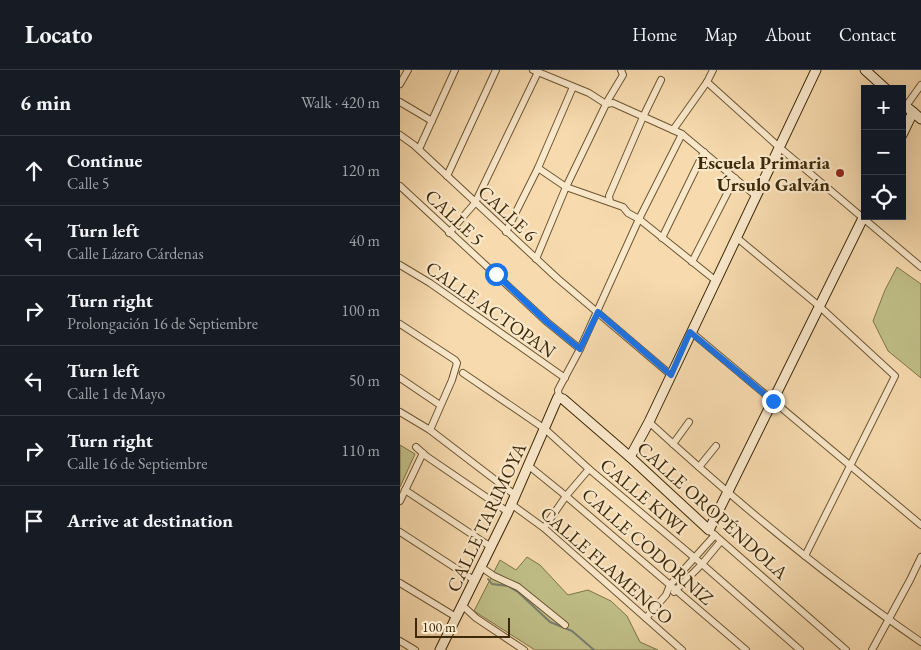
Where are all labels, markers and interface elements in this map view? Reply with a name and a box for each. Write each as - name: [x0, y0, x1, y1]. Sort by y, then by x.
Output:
- text: Locato: [25, 19, 93, 50]
- text: Home: [632, 23, 677, 46]
- text: Map: [705, 23, 737, 46]
- text: About: [765, 23, 811, 46]
- text: Contact: [839, 23, 896, 46]
- map controls: [861, 85, 906, 220]
- button: +: [861, 85, 906, 130]
- text: 6 min: [20, 89, 71, 116]
- text: Walk · 420 m: [301, 92, 380, 113]
- button: −: [861, 130, 906, 175]
- text: Continue: [67, 148, 142, 173]
- place label: Escuela Primaria Úrsulo Galván: [697, 150, 831, 197]
- icon: ahead: [20, 157, 48, 185]
- text: 120 m: [341, 160, 380, 181]
- marker: Escuela Primaria Úrsulo Galván: [834, 167, 846, 179]
- text: Calle 5: [67, 173, 110, 194]
- button: locate: [861, 175, 906, 220]
- street label: CALLE 6: [473, 180, 543, 247]
- street label: CALLE 5: [420, 184, 490, 251]
- text: Turn left: [67, 218, 139, 243]
- icon: left: [20, 227, 48, 255]
- text: 40 m: [349, 230, 380, 251]
- text: Calle Lázaro Cárdenas: [67, 243, 204, 264]
- street label: CALLE ACTOPAN: [421, 255, 561, 364]
- route start: [485, 263, 508, 286]
- text: Turn right: [67, 288, 153, 313]
- icon: right: [20, 297, 48, 325]
- text: 100 m: [341, 300, 380, 321]
- text: Prolongación 16 de Septiembre: [67, 313, 258, 334]
- text: Turn left: [67, 358, 139, 383]
- icon: left: [20, 367, 48, 395]
- text: 50 m: [349, 370, 380, 391]
- text: Calle 1 de Mayo: [67, 383, 165, 404]
- route end: [762, 390, 785, 413]
- text: Turn right: [67, 428, 153, 453]
- street label: CALLE OROPÉNDOLA: [632, 436, 794, 586]
- icon: right: [20, 437, 48, 465]
- street label: CALLE TARIMOYA: [441, 438, 532, 596]
- text: 110 m: [341, 440, 380, 461]
- text: Calle 16 de Septiembre: [67, 453, 207, 474]
- street label: CALLE KIWI: [595, 453, 693, 541]
- street label: CALLE CODORNIZ: [577, 482, 719, 611]
- street label: CALLE FLAMENCO: [535, 501, 678, 630]
- icon: arrive: [20, 507, 48, 535]
- text: Arrive at destination: [67, 508, 233, 533]
- scale bar: [415, 615, 510, 638]
- text: 100 m: [422, 618, 456, 636]

